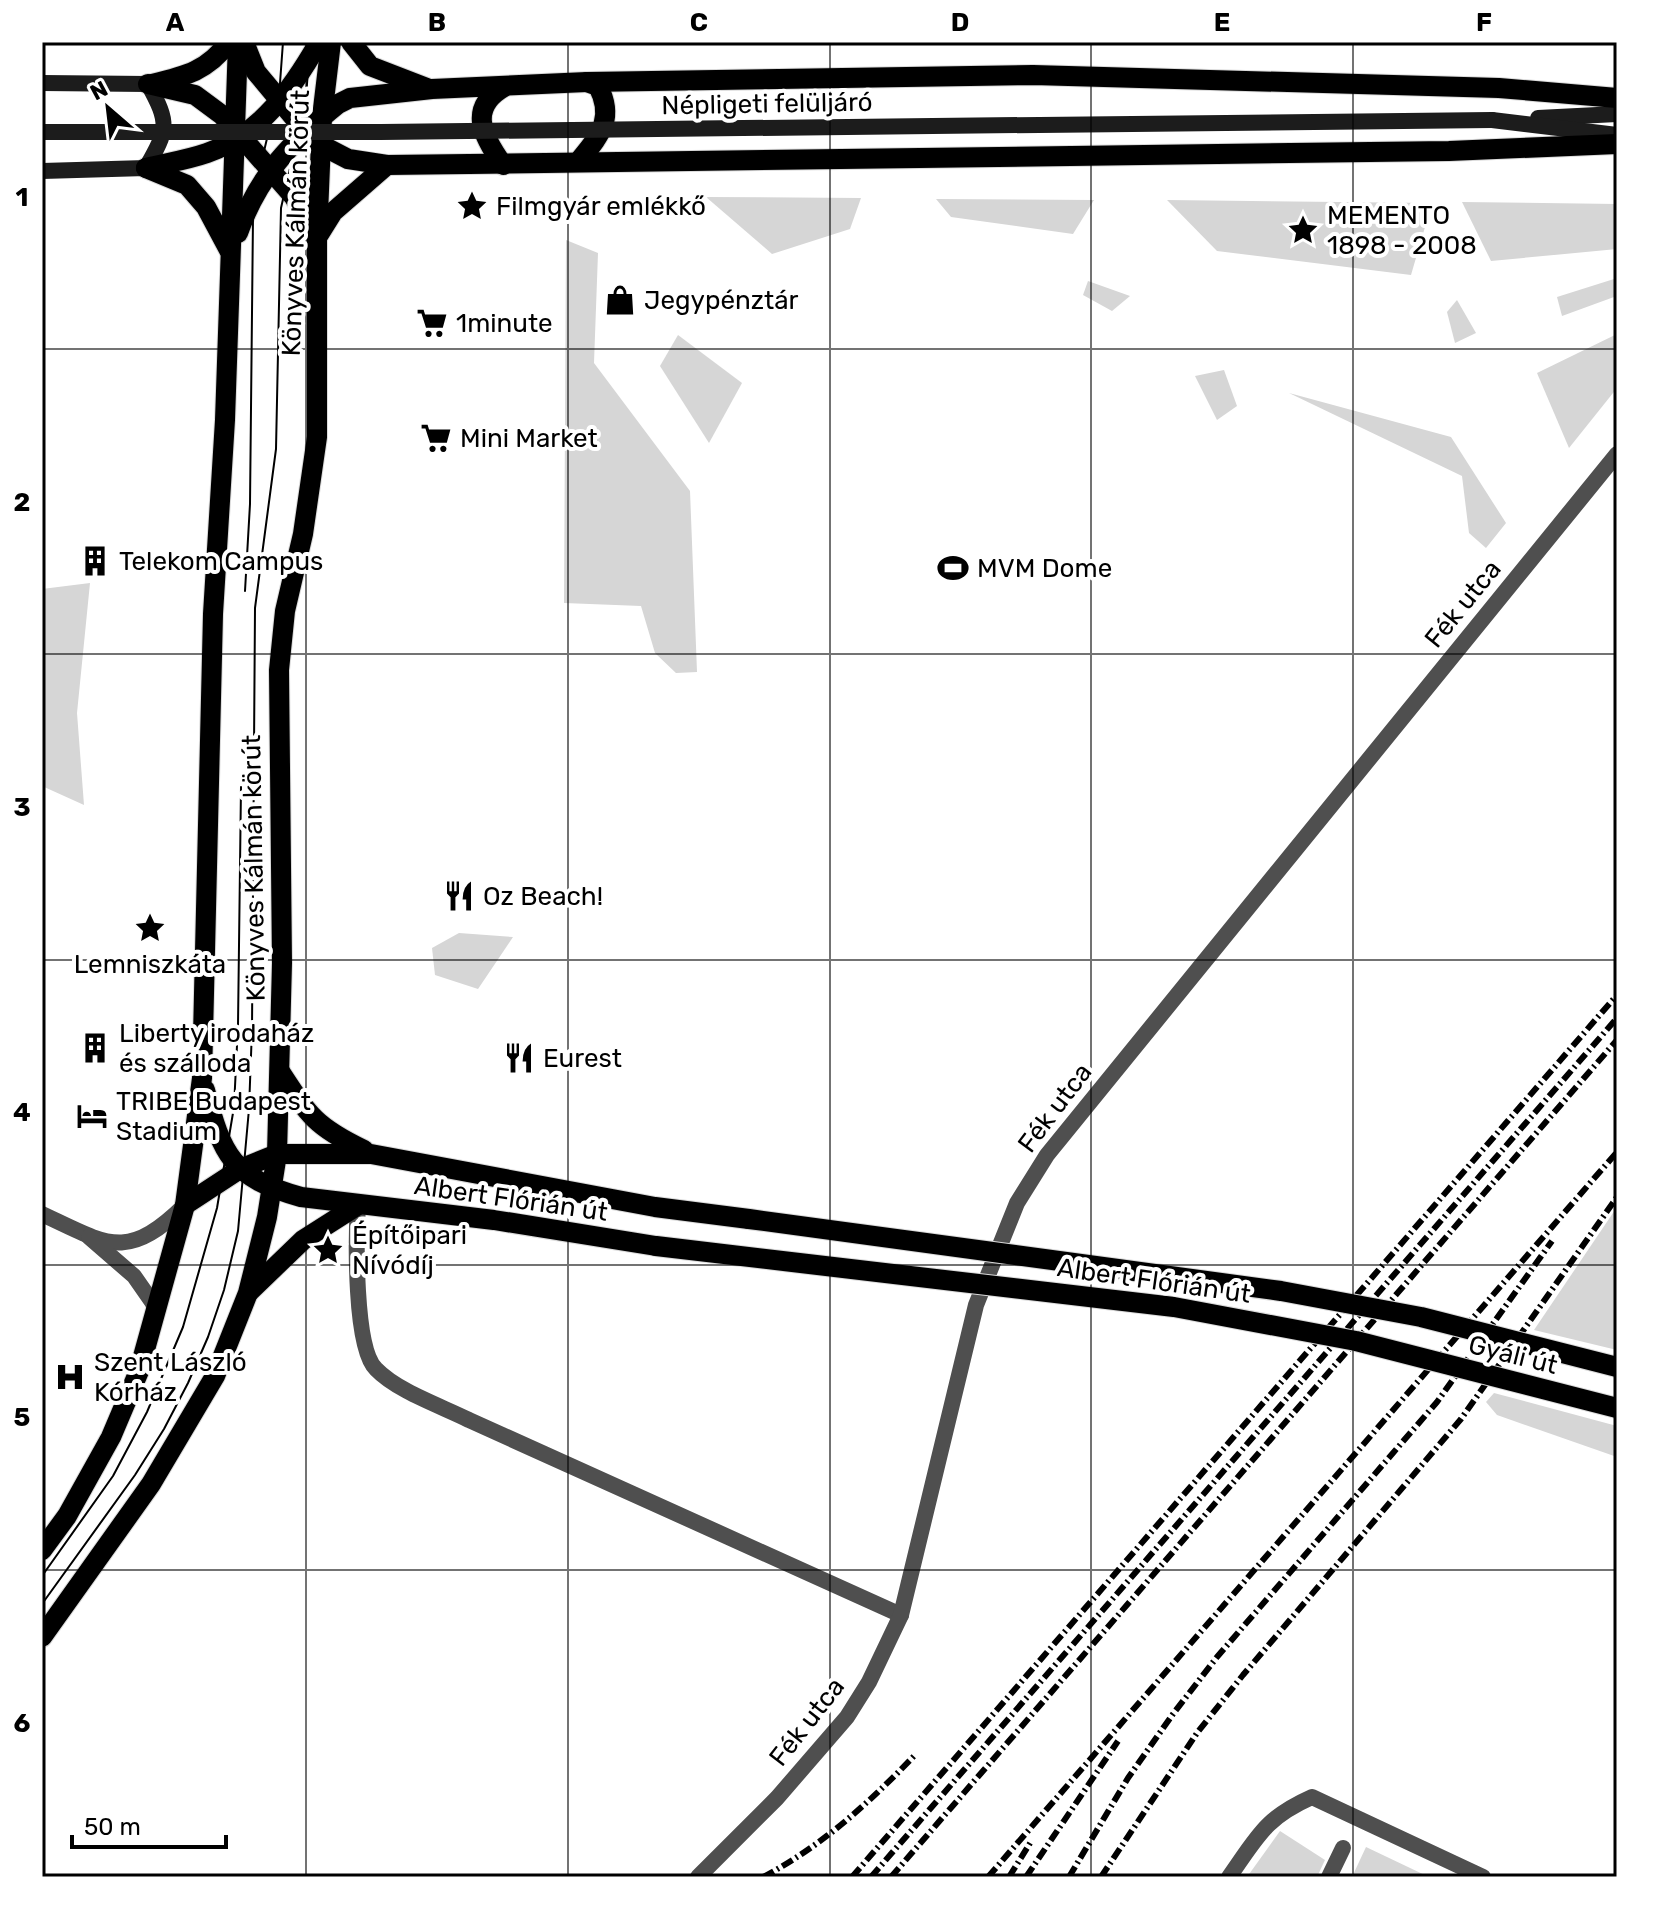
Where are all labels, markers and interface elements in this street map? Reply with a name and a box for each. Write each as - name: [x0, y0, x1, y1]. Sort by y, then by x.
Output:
- text: A: [166, 7, 185, 38]
- text: B: [428, 7, 446, 38]
- text: C: [690, 7, 708, 38]
- text: D: [951, 7, 969, 38]
- text: E: [1214, 7, 1230, 38]
- text: F: [1476, 7, 1492, 38]
- north arrow: [68, 68, 148, 148]
- text: N: [86, 75, 112, 106]
- street label: Népligeti felüljáró: [661, 87, 873, 121]
- street label: Könyves Kálmán körút: [276, 89, 316, 357]
- text: 1: [16, 182, 28, 213]
- place icon: Filmgyár emlékkő: [455, 189, 489, 223]
- place label: Filmgyár emlékkő: [496, 191, 706, 222]
- place label: MEMENTO 1898 - 2008: [1327, 200, 1477, 261]
- place icon: MEMENTO 1898 - 2008: [1286, 213, 1320, 247]
- shop icon: Jegypénztár: [603, 283, 637, 317]
- place label: Jegypénztár: [644, 285, 798, 316]
- supermarket icon: 1minute: [415, 306, 449, 340]
- place label: 1minute: [456, 308, 553, 339]
- supermarket icon: Mini Market: [419, 421, 453, 455]
- place label: Mini Market: [460, 423, 598, 454]
- text: 2: [14, 487, 30, 518]
- building icon: Telekom Campus: [78, 544, 112, 578]
- place label: Telekom Campus: [119, 546, 323, 577]
- sports icon: MVM Dome: [936, 551, 970, 585]
- place label: MVM Dome: [977, 553, 1112, 584]
- street label: Fék utca: [1418, 554, 1508, 654]
- street label: Könyves Kálmán körút: [236, 734, 272, 1002]
- text: 3: [13, 792, 31, 823]
- restaurant icon: Oz Beach!: [442, 879, 476, 913]
- place label: Oz Beach!: [483, 881, 603, 912]
- place icon: Lemniszkáta: [133, 911, 167, 945]
- place label: Lemniszkáta: [74, 949, 226, 980]
- place label: Liberty irodaház és szálloda: [119, 1018, 314, 1079]
- building icon: Liberty irodaház és szálloda: [78, 1031, 112, 1065]
- restaurant icon: Eurest: [502, 1041, 536, 1075]
- place label: Eurest: [543, 1043, 622, 1074]
- street label: Fék utca: [1011, 1057, 1099, 1159]
- place label: TRIBE Budapest Stadium: [116, 1086, 311, 1147]
- text: 4: [13, 1097, 31, 1128]
- hotel icon: TRIBE Budapest Stadium: [75, 1099, 109, 1133]
- street label: Albert Flórián út: [412, 1170, 610, 1228]
- place label: Építőipari Nívódíj: [352, 1220, 467, 1281]
- place icon: Építőipari Nívódíj: [311, 1233, 345, 1267]
- street label: Albert Flórián út: [1055, 1252, 1253, 1310]
- street label: Gyáli út: [1465, 1329, 1561, 1381]
- place label: Szent László Kórház: [94, 1347, 247, 1408]
- hospital icon: Szent László Kórház: [53, 1360, 87, 1394]
- text: 5: [14, 1402, 30, 1433]
- street label: Fék utca: [763, 1672, 851, 1772]
- text: 6: [14, 1708, 31, 1739]
- scale bar: [72, 1799, 226, 1849]
- text: 50 m: [84, 1813, 141, 1841]

